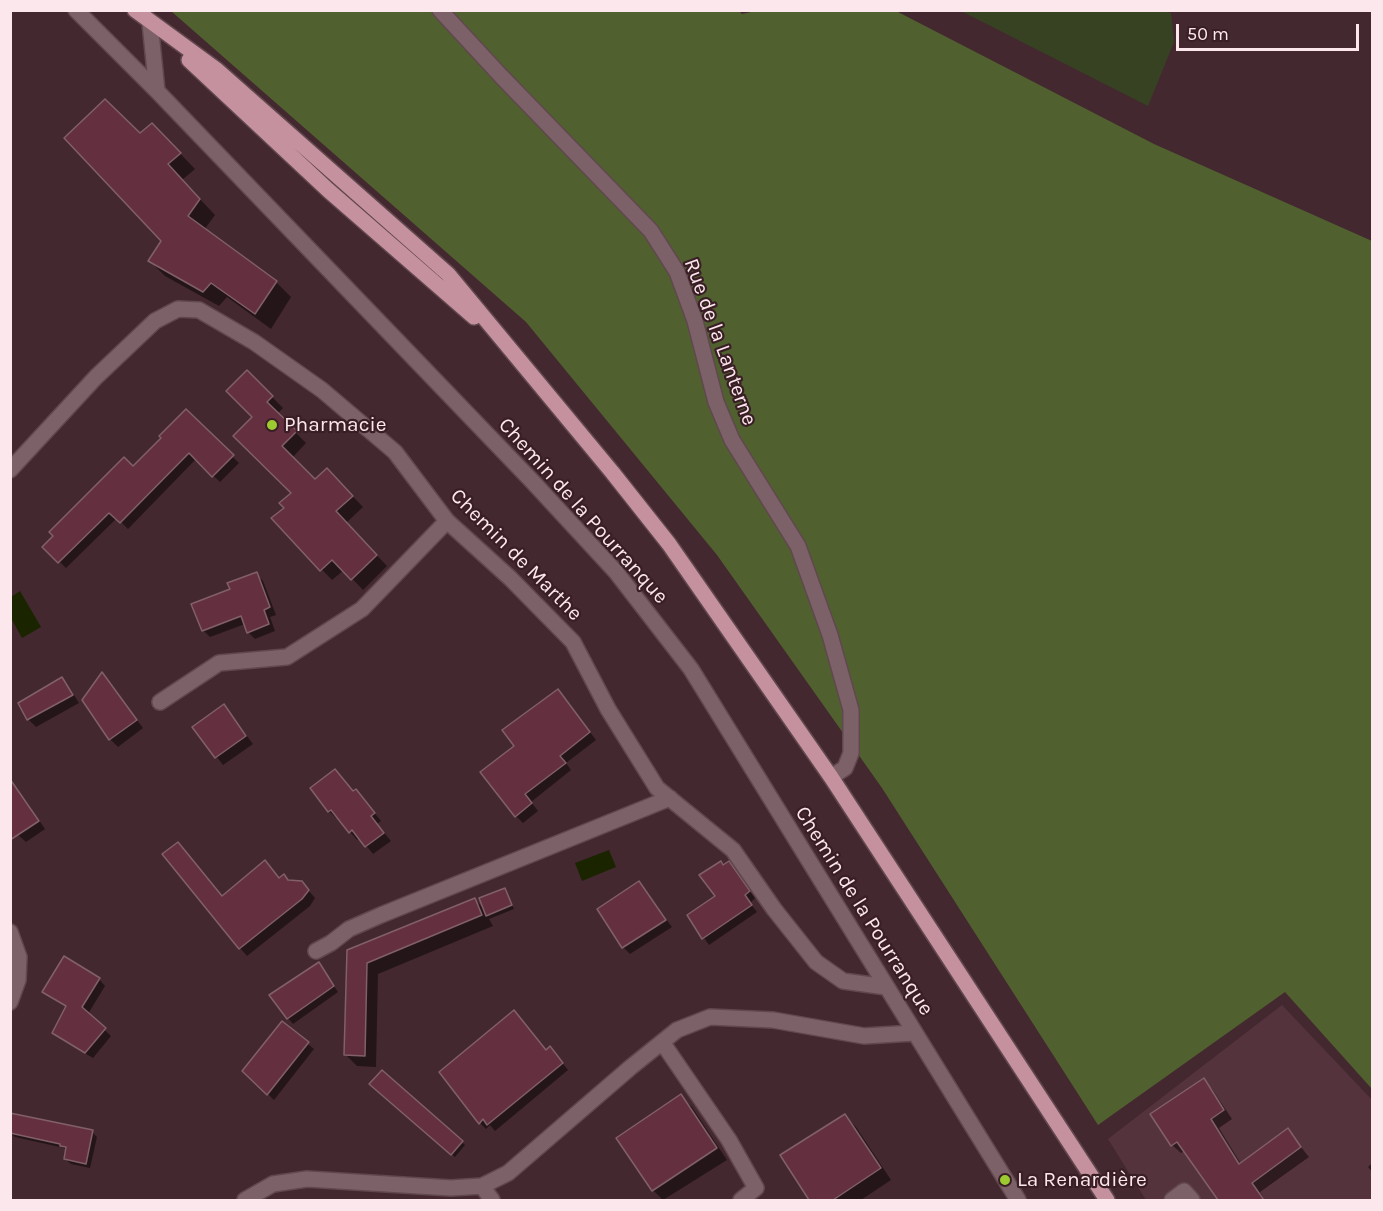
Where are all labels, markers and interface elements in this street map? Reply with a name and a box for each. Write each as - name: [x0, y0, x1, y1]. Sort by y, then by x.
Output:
- scale bar: [1179, 12, 1362, 50]
- text: 50 m: [1187, 23, 1229, 45]
- street label: Rue de la Lanterne: [678, 255, 762, 429]
- place label: Pharmacie: [284, 412, 387, 438]
- street label: Chemin de la Pourranque: [493, 413, 673, 609]
- marker: Pharmacie: [265, 418, 279, 432]
- street label: Chemin de Marthe: [445, 484, 587, 626]
- street label: Chemin de la Pourranque: [789, 802, 939, 1020]
- place label: La Renardière: [1017, 1167, 1147, 1193]
- marker: La Renardière: [998, 1173, 1012, 1187]

